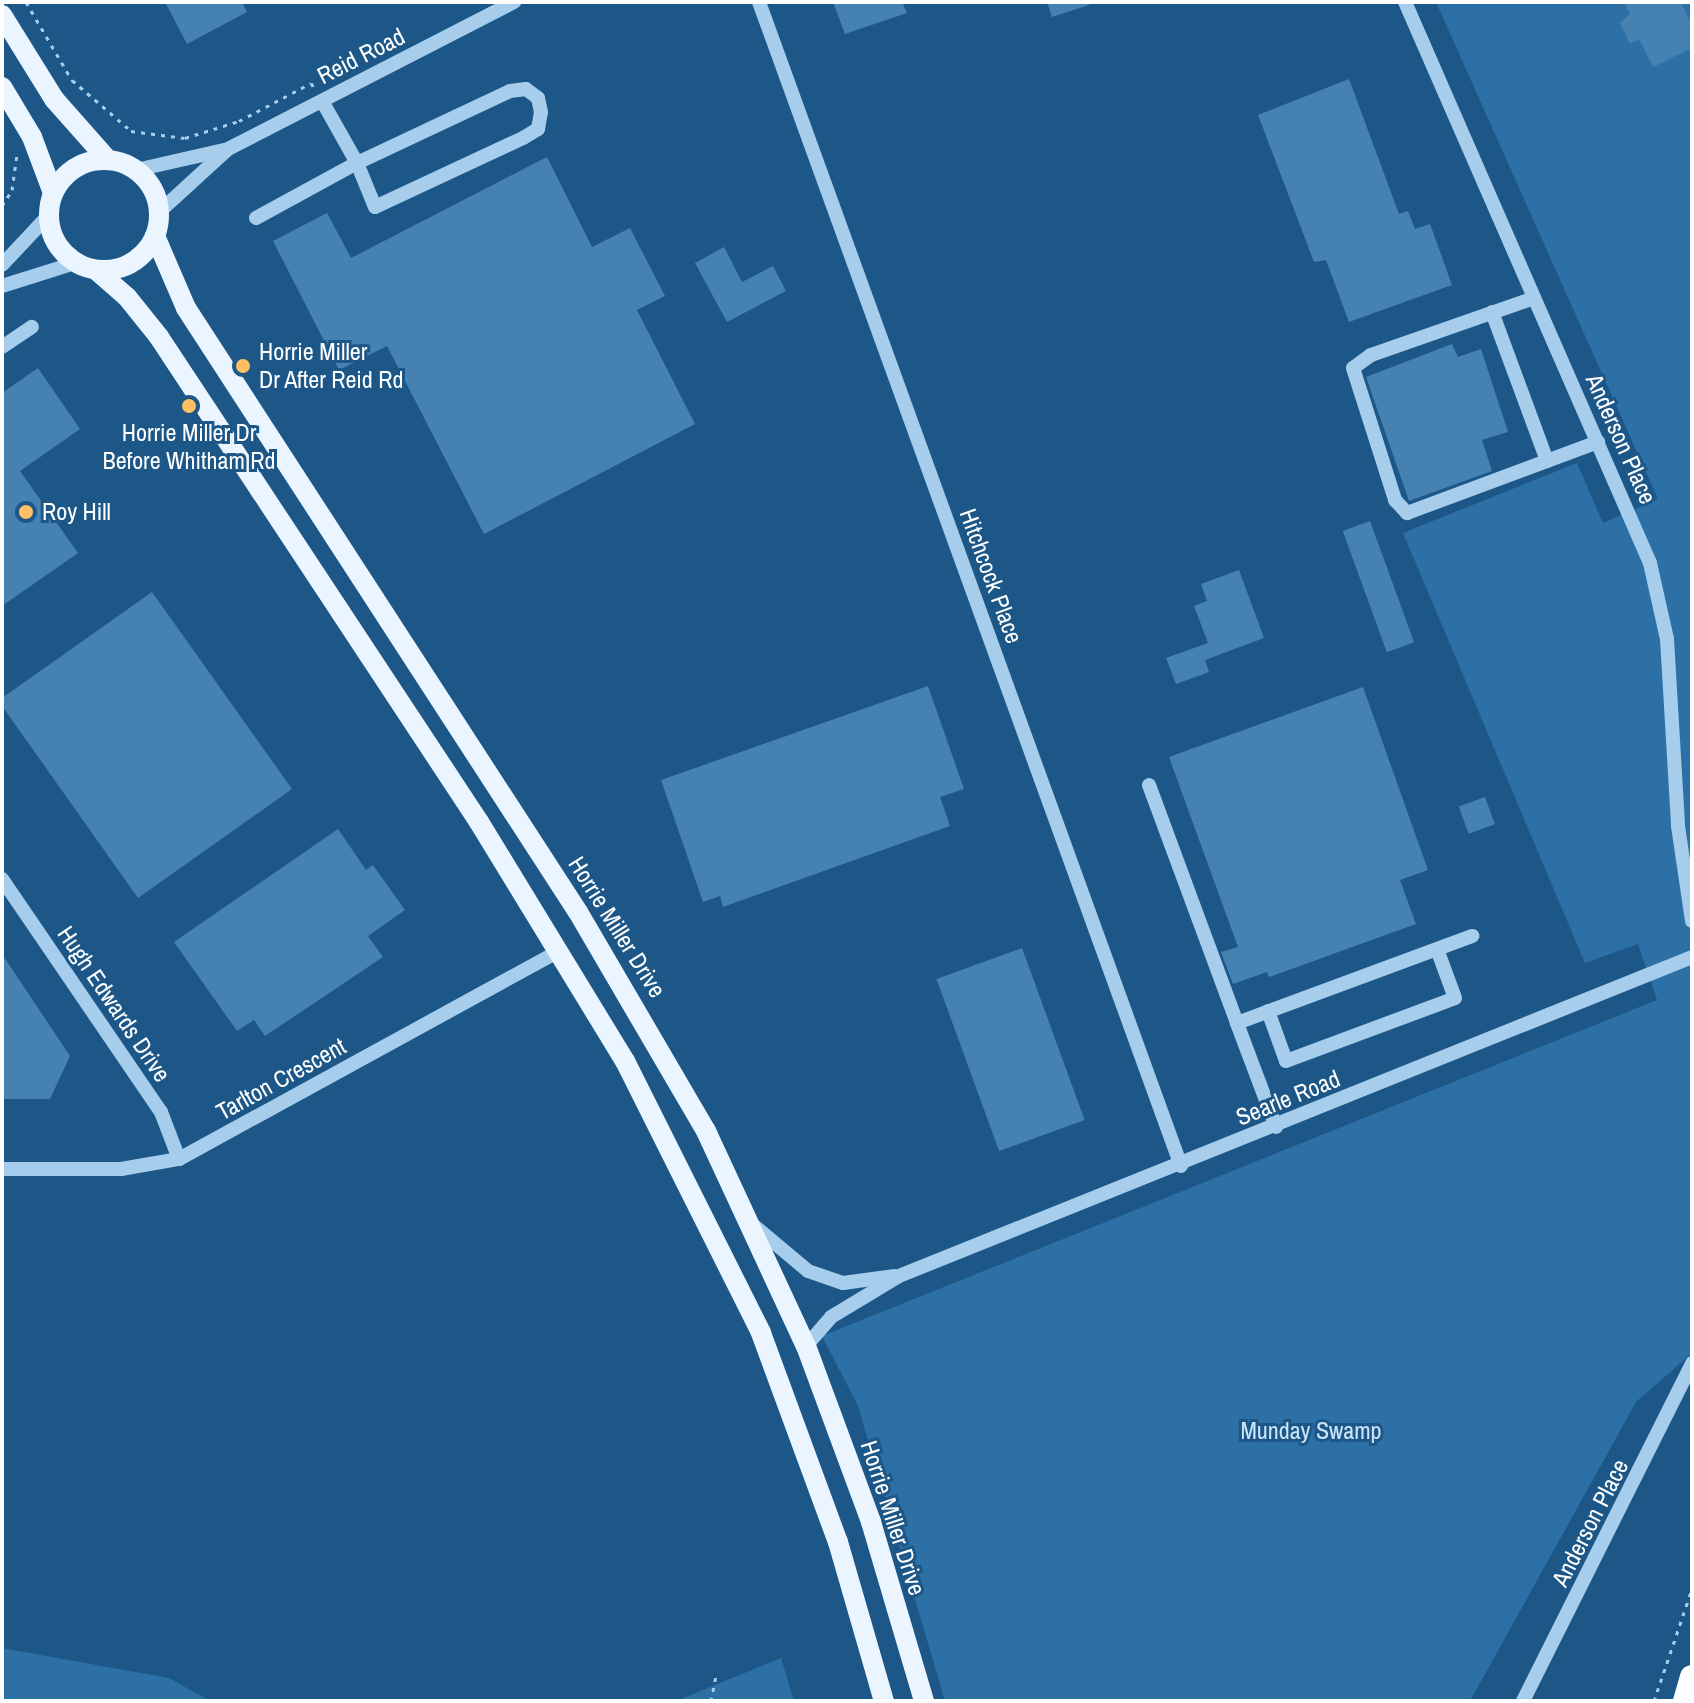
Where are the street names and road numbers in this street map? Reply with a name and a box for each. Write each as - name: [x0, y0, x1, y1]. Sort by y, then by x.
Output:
- street label: Reid Road: [313, 22, 409, 90]
- street label: Anderson Place: [1580, 370, 1662, 508]
- street label: Hitchcock Place: [953, 505, 1029, 647]
- street label: Horrie Miller Drive: [562, 851, 672, 1003]
- street label: Hugh Edwards Drive: [51, 921, 177, 1087]
- street label: Tarlton Crescent: [211, 1032, 351, 1126]
- street label: Searle Road: [1232, 1064, 1344, 1132]
- street label: Horrie Miller Drive: [854, 1437, 932, 1599]
- street label: Anderson Place: [1546, 1455, 1634, 1591]

